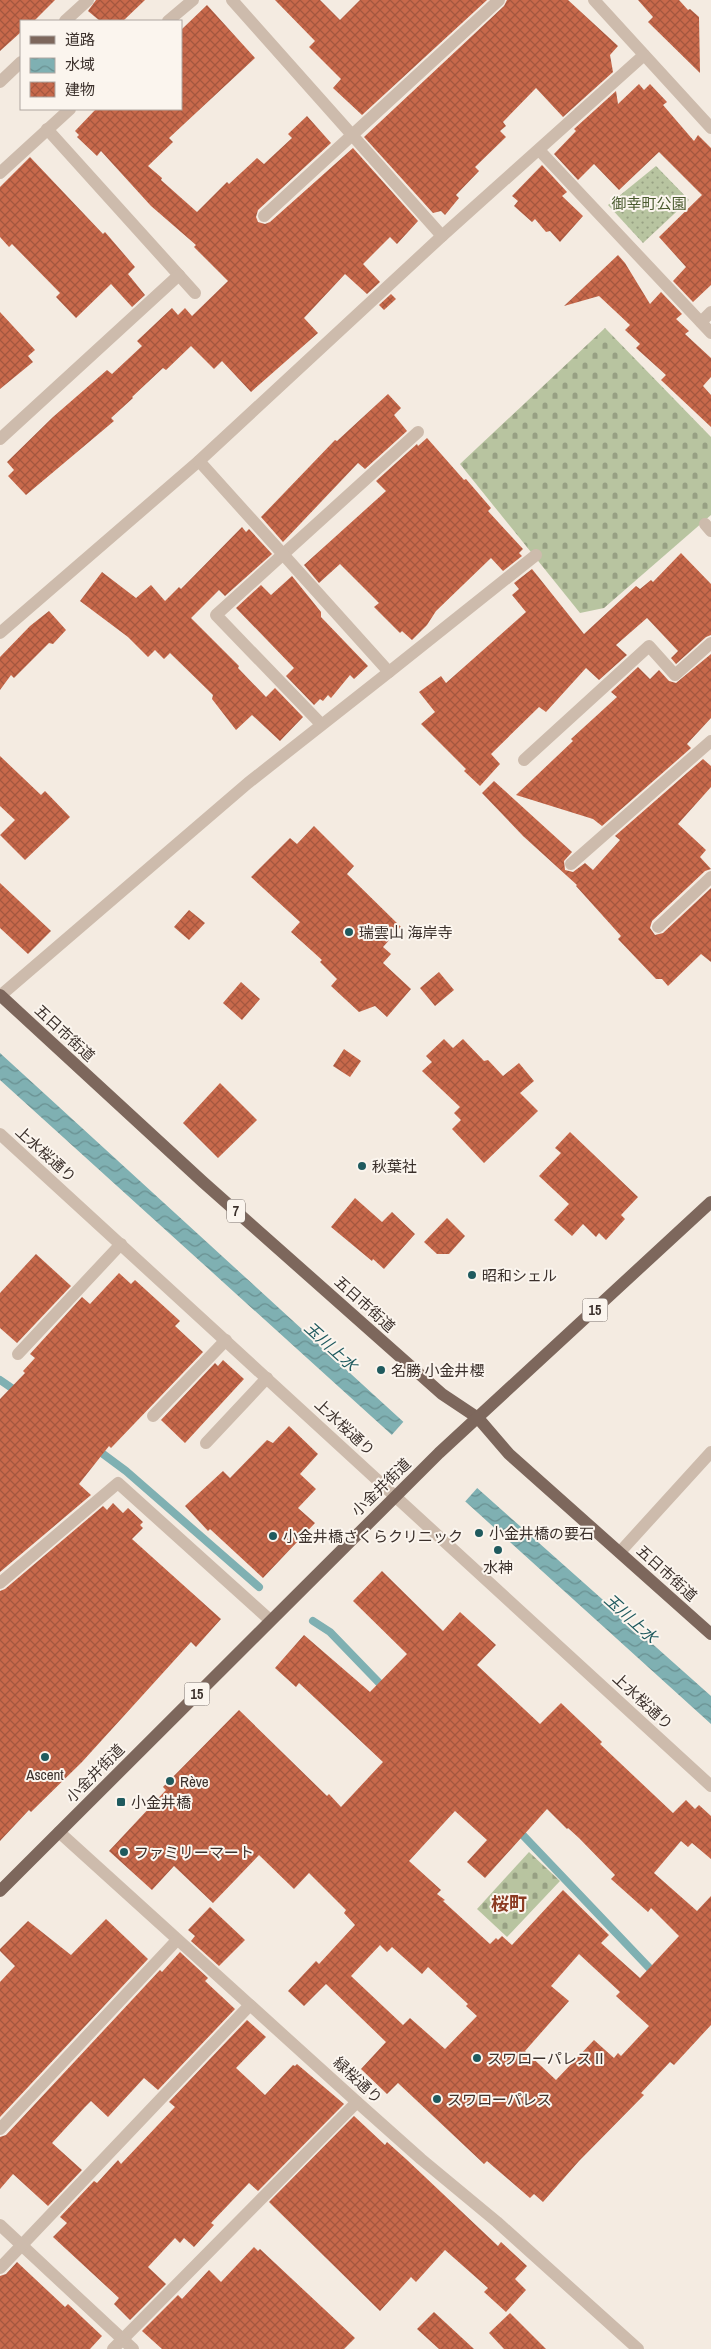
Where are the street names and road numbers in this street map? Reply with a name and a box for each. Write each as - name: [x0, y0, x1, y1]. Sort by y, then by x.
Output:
- street label: 五日市街道: [30, 1000, 100, 1066]
- street label: 上水桜通り: [11, 1121, 81, 1187]
- road number: 7: [227, 1200, 245, 1222]
- street label: 五日市街道: [330, 1271, 400, 1337]
- road number: 15: [582, 1298, 608, 1322]
- street label: 上水桜通り: [310, 1394, 380, 1460]
- street label: 小金井街道: [347, 1453, 415, 1521]
- street label: 五日市街道: [632, 1540, 702, 1606]
- street label: 上水桜通り: [608, 1668, 678, 1734]
- road number: 15: [184, 1682, 210, 1706]
- street label: 小金井街道: [61, 1739, 129, 1807]
- street label: 緑桜通り: [329, 2052, 387, 2108]

